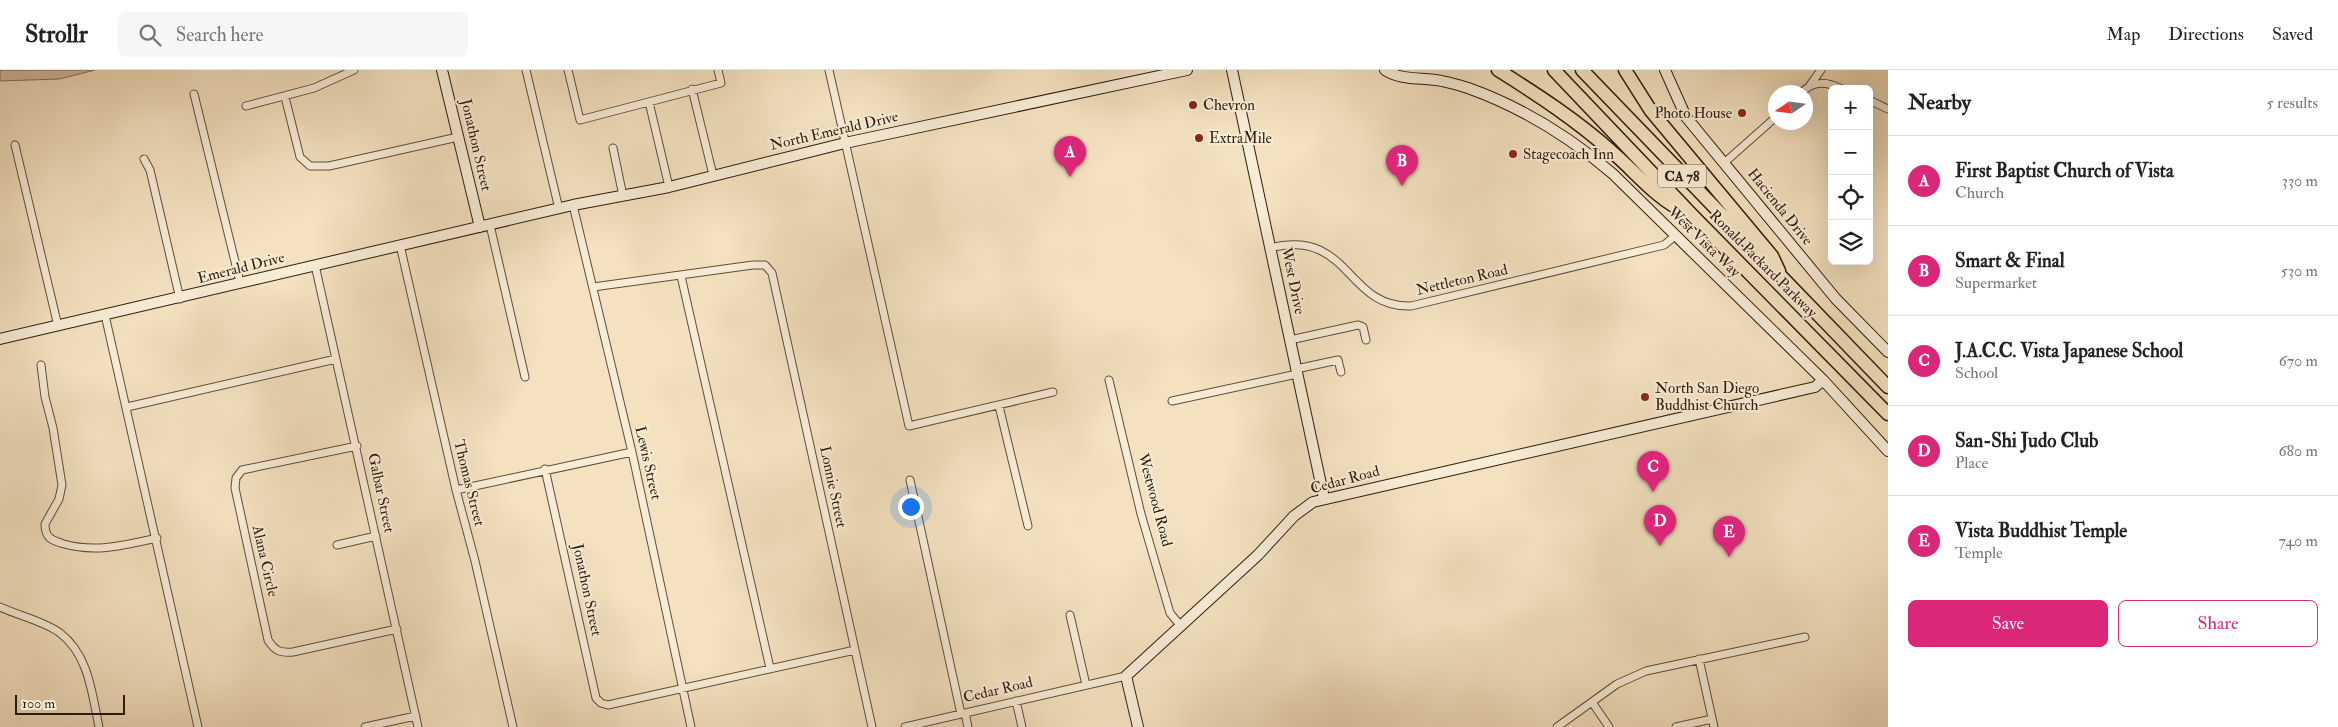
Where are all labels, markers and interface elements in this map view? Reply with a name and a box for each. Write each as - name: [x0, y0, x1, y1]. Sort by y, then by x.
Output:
- search box: [118, 12, 468, 57]
- text: Strollr: [25, 19, 88, 50]
- icon: search: [136, 21, 164, 49]
- text: Search here: [176, 23, 264, 47]
- text: Map: [2107, 23, 2140, 46]
- text: Directions: [2168, 23, 2244, 46]
- text: Saved: [2272, 23, 2313, 46]
- north arrow: [1768, 85, 1813, 130]
- map controls: [1828, 85, 1873, 265]
- button: +: [1828, 85, 1873, 130]
- text: Nearby: [1908, 89, 1971, 116]
- text: 5 results: [2267, 93, 2318, 113]
- street label: Jonathon Street: [455, 96, 496, 193]
- place label: Chevron: [1203, 96, 1255, 115]
- marker: Chevron: [1187, 99, 1199, 111]
- place label: Photo House: [1654, 104, 1732, 123]
- street label: North Emerald Drive: [768, 107, 900, 155]
- marker: Photo House: [1736, 107, 1748, 119]
- place label: ExtraMile: [1209, 129, 1272, 148]
- button: −: [1828, 130, 1873, 175]
- marker: ExtraMile: [1193, 132, 1205, 144]
- pin: A: [1054, 136, 1086, 177]
- pin: B: [1386, 145, 1418, 186]
- place label: Stagecoach Inn: [1523, 145, 1614, 164]
- marker: Stagecoach Inn: [1507, 148, 1519, 160]
- text: First Baptist Church of Vista: [1955, 159, 2174, 183]
- road number: CA 78: [1658, 164, 1706, 188]
- street label: Hacienda Drive: [1743, 165, 1817, 249]
- text: A: [1919, 171, 1929, 191]
- text: 330 m: [2282, 171, 2318, 191]
- button: locate: [1828, 175, 1873, 220]
- text: Church: [1955, 183, 2004, 203]
- street label: West Vista Way: [1663, 202, 1745, 282]
- street label: Ronald Packard Parkway: [1705, 206, 1821, 322]
- button: layers: [1828, 220, 1873, 265]
- street label: West Drive: [1276, 245, 1309, 316]
- street label: Emerald Drive: [195, 248, 287, 288]
- text: Smart & Final: [1955, 249, 2065, 273]
- street label: Nettleton Road: [1414, 260, 1510, 300]
- text: B: [1919, 261, 1929, 281]
- text: 530 m: [2281, 261, 2318, 281]
- text: Supermarket: [1955, 273, 2037, 293]
- text: J.A.C.C. Vista Japanese School: [1955, 339, 2183, 363]
- text: C: [1918, 351, 1930, 371]
- text: 670 m: [2279, 351, 2318, 371]
- text: School: [1955, 363, 1998, 383]
- place label: North San Diego Buddhist Church: [1655, 379, 1759, 415]
- marker: North San Diego Buddhist Church: [1639, 391, 1651, 403]
- street label: Lewis Street: [630, 424, 666, 502]
- text: San-Shi Judo Club: [1955, 429, 2098, 453]
- street label: Thomas Street: [449, 438, 489, 528]
- text: D: [1917, 441, 1931, 461]
- text: 680 m: [2278, 441, 2318, 461]
- street label: Lonnie Street: [815, 444, 851, 530]
- street label: Westwood Road: [1133, 450, 1177, 549]
- street label: Galbar Street: [363, 451, 399, 535]
- pin: C: [1637, 451, 1669, 492]
- text: Place: [1955, 453, 1988, 473]
- street label: Cedar Road: [1308, 461, 1382, 498]
- your location: [898, 494, 924, 520]
- pin: D: [1644, 505, 1676, 546]
- pin: E: [1713, 516, 1745, 557]
- text: Vista Buddhist Temple: [1955, 519, 2127, 543]
- street label: Alana Circle: [247, 522, 282, 599]
- text: E: [1918, 531, 1930, 551]
- text: 740 m: [2278, 531, 2318, 551]
- street label: Jonathon Street: [567, 541, 606, 638]
- text: Temple: [1955, 543, 2003, 563]
- button: Save: [1908, 600, 2108, 647]
- button: Share: [2118, 600, 2318, 647]
- street label: Cedar Road: [961, 673, 1035, 707]
- scale bar: [15, 692, 125, 715]
- text: 100 m: [22, 695, 55, 712]

